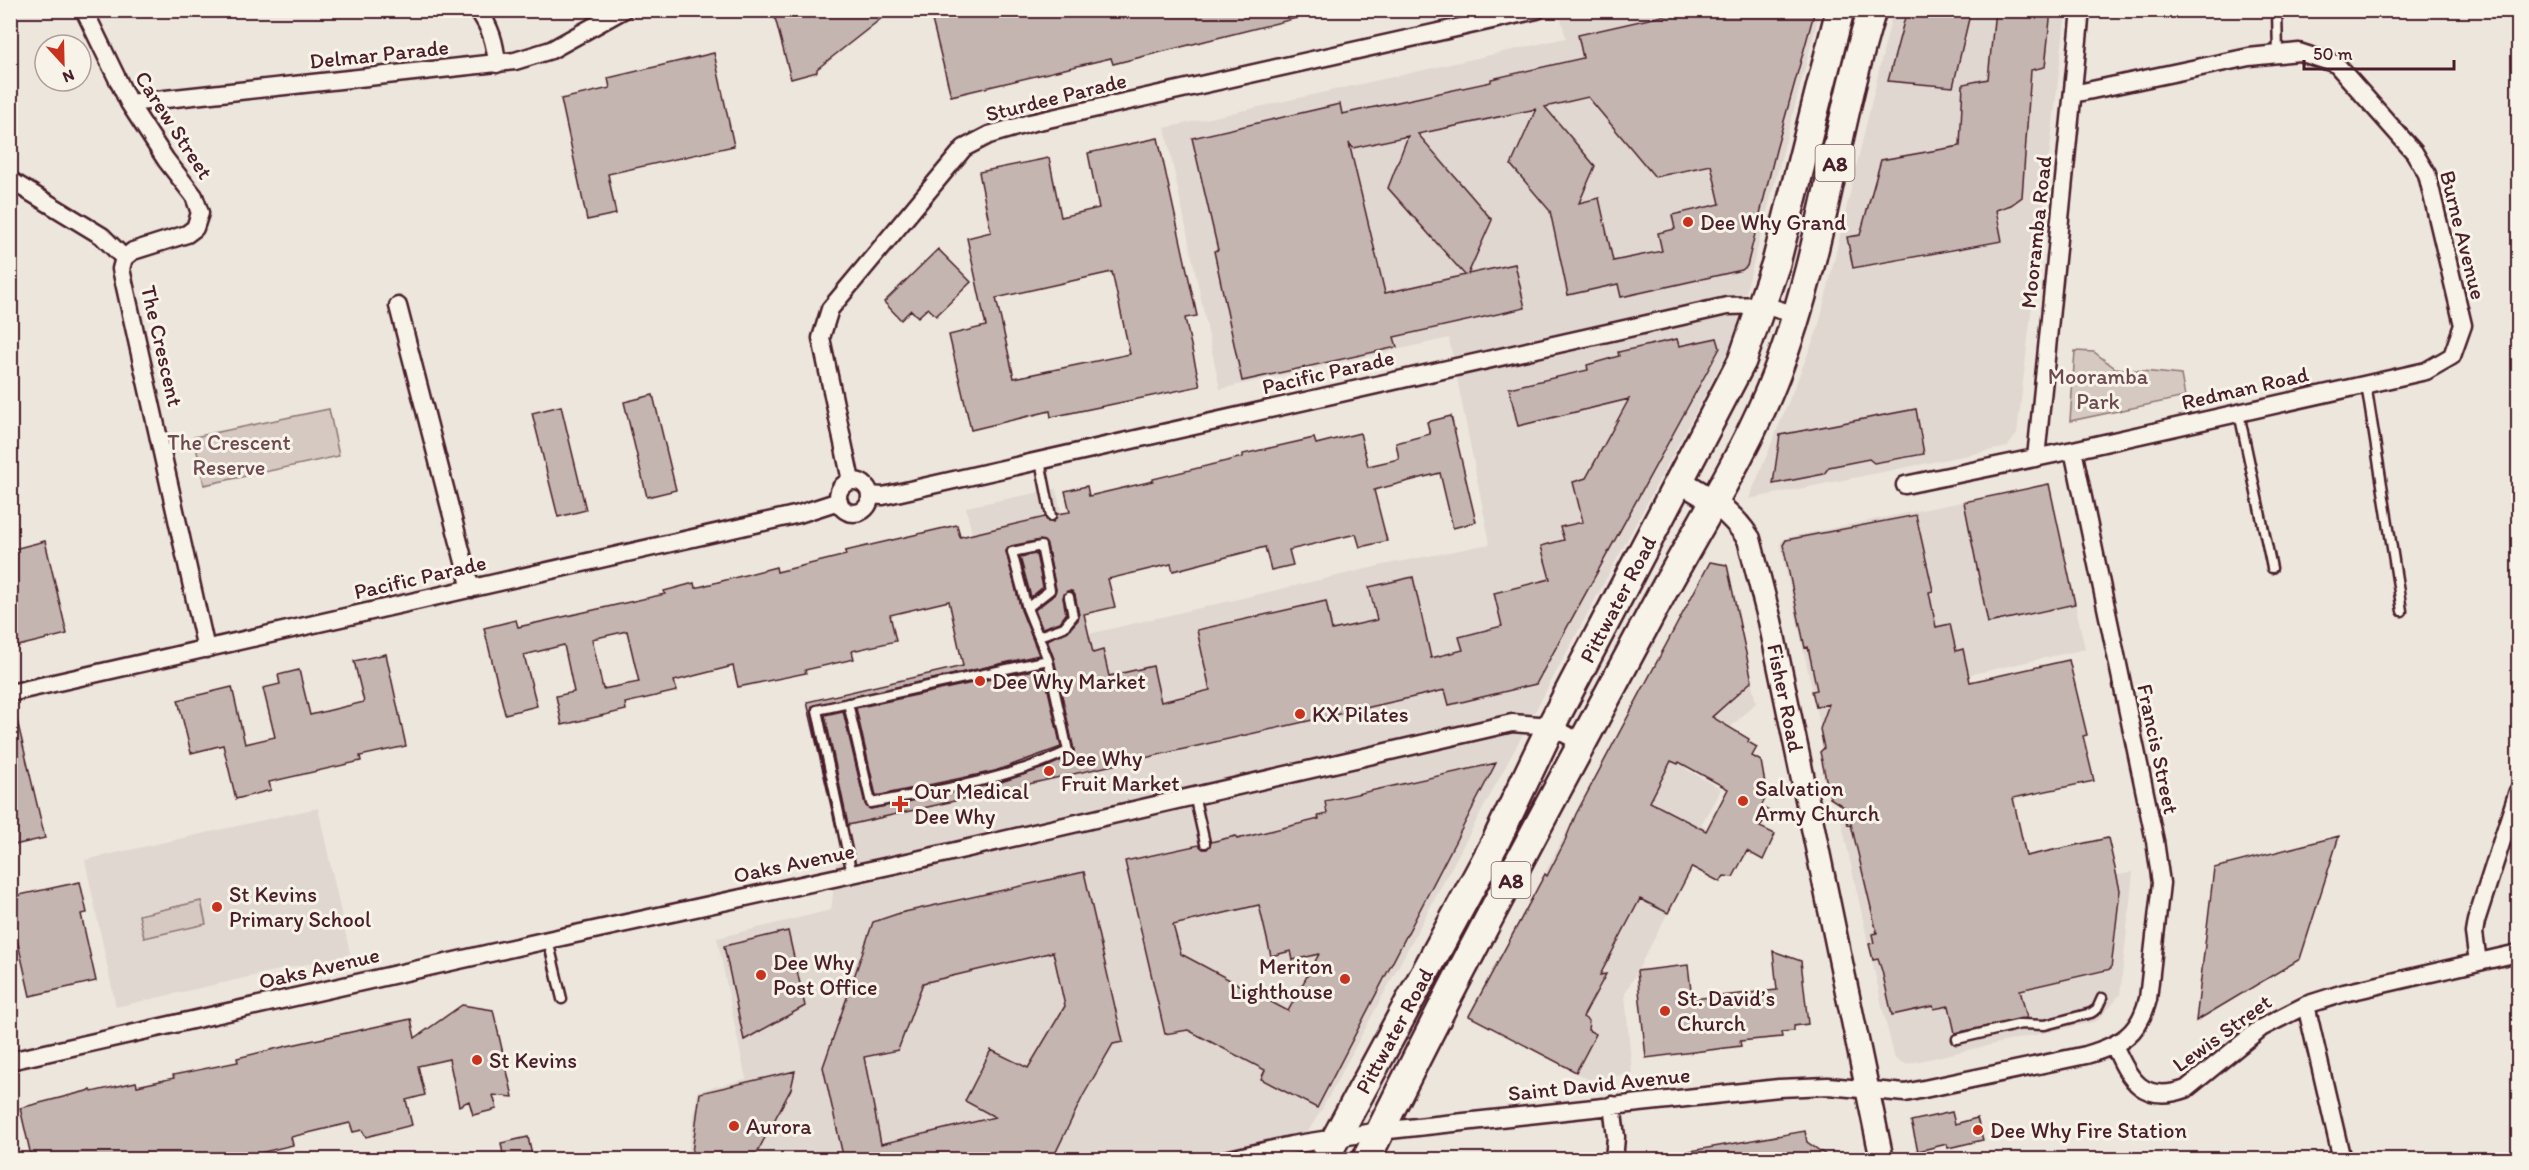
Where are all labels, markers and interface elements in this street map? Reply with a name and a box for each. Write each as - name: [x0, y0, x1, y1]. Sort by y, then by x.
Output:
- north arrow: [33, 33, 93, 93]
- street label: Delmar Parade: [308, 33, 450, 75]
- scale bar: [2304, 33, 2454, 71]
- text: 50 m: [2313, 43, 2353, 65]
- text: N: [60, 66, 77, 87]
- street label: Carew Street: [129, 66, 219, 184]
- street label: Sturdee Parade: [983, 66, 1129, 128]
- road number: A8: [1816, 145, 1854, 181]
- street label: Mooramba Road: [2015, 154, 2057, 310]
- street label: Burne Avenue: [2434, 168, 2492, 302]
- place label: Dee Why Grand: [1700, 209, 1846, 236]
- marker: Dee Why Grand: [1681, 215, 1695, 229]
- street label: The Crescent: [135, 283, 189, 409]
- street label: Pacific Parade: [1259, 344, 1397, 400]
- street label: Redman Road: [2179, 360, 2311, 416]
- park label: Mooramba Park: [2048, 363, 2149, 415]
- park label: The Crescent Reserve: [167, 429, 291, 481]
- street label: Pittwater Road: [1573, 531, 1662, 667]
- street label: Pacific Parade: [351, 549, 489, 605]
- street label: Fisher Road: [1762, 641, 1810, 754]
- place label: Dee Why Market: [992, 668, 1146, 695]
- marker: Dee Why Market: [973, 674, 987, 688]
- street label: Francis Street: [2131, 681, 2185, 817]
- place label: KX Pilates: [1312, 701, 1409, 728]
- marker: KX Pilates: [1293, 707, 1307, 721]
- place label: Dee Why Fruit Market: [1061, 745, 1180, 797]
- marker: Dee Why Fruit Market: [1042, 764, 1056, 778]
- place label: Salvation Army Church: [1755, 775, 1880, 827]
- place label: Our Medical Dee Why: [914, 778, 1029, 830]
- marker: Salvation Army Church: [1736, 794, 1750, 808]
- marker: Our Medical Dee Why: [891, 795, 909, 813]
- street label: Oaks Avenue: [731, 837, 857, 889]
- road number: A8: [1492, 862, 1530, 898]
- place label: St Kevins Primary School: [229, 881, 371, 933]
- marker: St Kevins Primary School: [210, 900, 224, 914]
- street label: Oaks Avenue: [256, 941, 382, 995]
- place label: Dee Why Post Office: [773, 949, 878, 1001]
- place label: Meriton Lighthouse: [1230, 953, 1334, 1005]
- street label: Pittwater Road: [1349, 963, 1439, 1098]
- marker: Dee Why Post Office: [754, 968, 768, 982]
- marker: Meriton Lighthouse: [1338, 972, 1352, 986]
- place label: St. David’s Church: [1677, 985, 1775, 1037]
- street label: Lewis Street: [2167, 988, 2277, 1078]
- marker: St. David’s Church: [1658, 1004, 1672, 1018]
- place label: St Kevins: [489, 1047, 577, 1074]
- marker: St Kevins: [470, 1053, 484, 1067]
- street label: Saint David Avenue: [1506, 1061, 1692, 1107]
- place label: Aurora: [746, 1113, 812, 1140]
- place label: Dee Why Fire Station: [1990, 1117, 2187, 1144]
- marker: Aurora: [727, 1119, 741, 1133]
- marker: Dee Why Fire Station: [1971, 1123, 1985, 1137]

